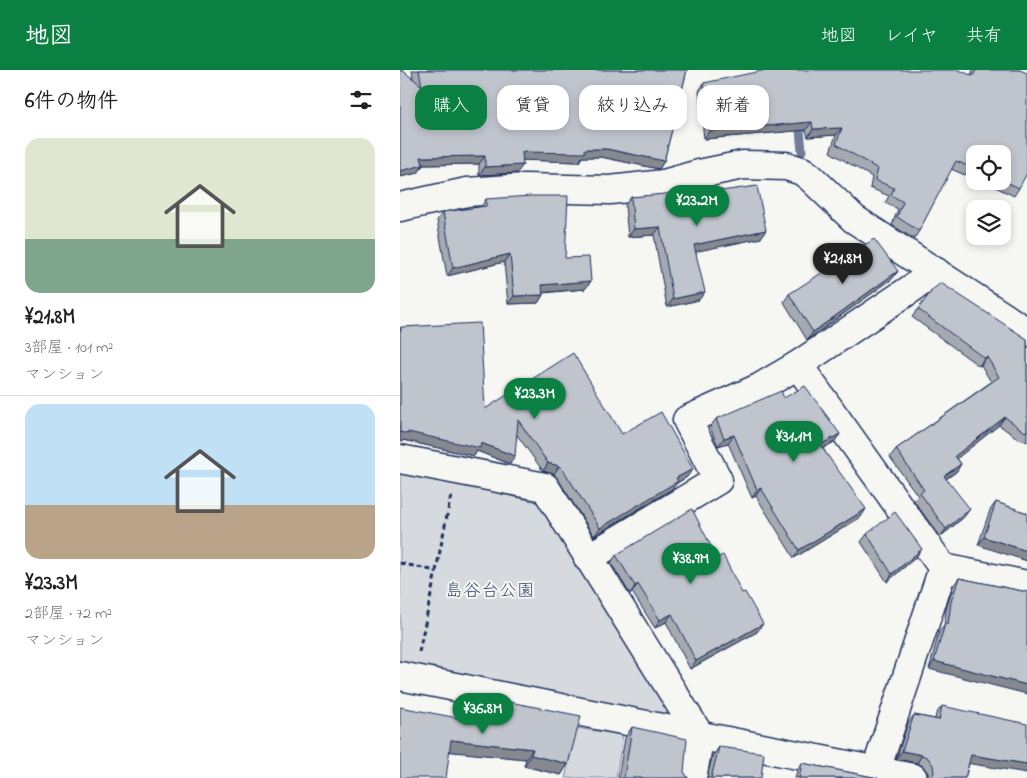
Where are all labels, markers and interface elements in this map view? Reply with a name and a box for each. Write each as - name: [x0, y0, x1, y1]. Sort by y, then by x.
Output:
- text: 地図: [25, 20, 73, 55]
- text: 地図: [821, 24, 857, 50]
- text: レイヤ: [885, 24, 938, 50]
- text: 共有: [966, 24, 1002, 50]
- chip: 購入: [415, 85, 487, 130]
- chip: 賃貸: [497, 85, 569, 130]
- chip: 絞り込み: [579, 85, 687, 130]
- chip: 新着: [697, 85, 769, 130]
- icon: filters: [347, 86, 375, 114]
- text: 6件の物件: [25, 87, 118, 117]
- map controls: [966, 145, 1011, 245]
- button: locate: [966, 145, 1011, 190]
- icon: home: [155, 171, 245, 261]
- pin: ¥23.2M: [656, 184, 738, 227]
- text: ¥23.2M: [676, 189, 718, 213]
- button: layers: [966, 200, 1011, 245]
- pin: ¥21.8M: [802, 242, 884, 285]
- text: ¥21.8M: [824, 247, 862, 271]
- text: ¥21.8M: [25, 303, 75, 333]
- text: 3部屋 · 101 m²: [25, 336, 113, 360]
- text: マンション: [25, 363, 104, 387]
- pin: ¥23.3M: [494, 378, 576, 420]
- text: ¥23.3M: [515, 382, 555, 406]
- pin: ¥31.1M: [753, 420, 835, 463]
- text: ¥31.1M: [776, 425, 812, 449]
- icon: home: [155, 436, 245, 526]
- pin: ¥38.9M: [650, 542, 732, 585]
- text: ¥38.9M: [673, 547, 709, 571]
- text: ¥23.3M: [25, 569, 78, 599]
- park label: 島谷台公園: [445, 579, 535, 605]
- text: 2部屋 · 72 m²: [25, 602, 112, 626]
- text: マンション: [25, 629, 104, 653]
- pin: ¥36.8M: [442, 692, 524, 735]
- text: ¥36.8M: [464, 697, 502, 721]

